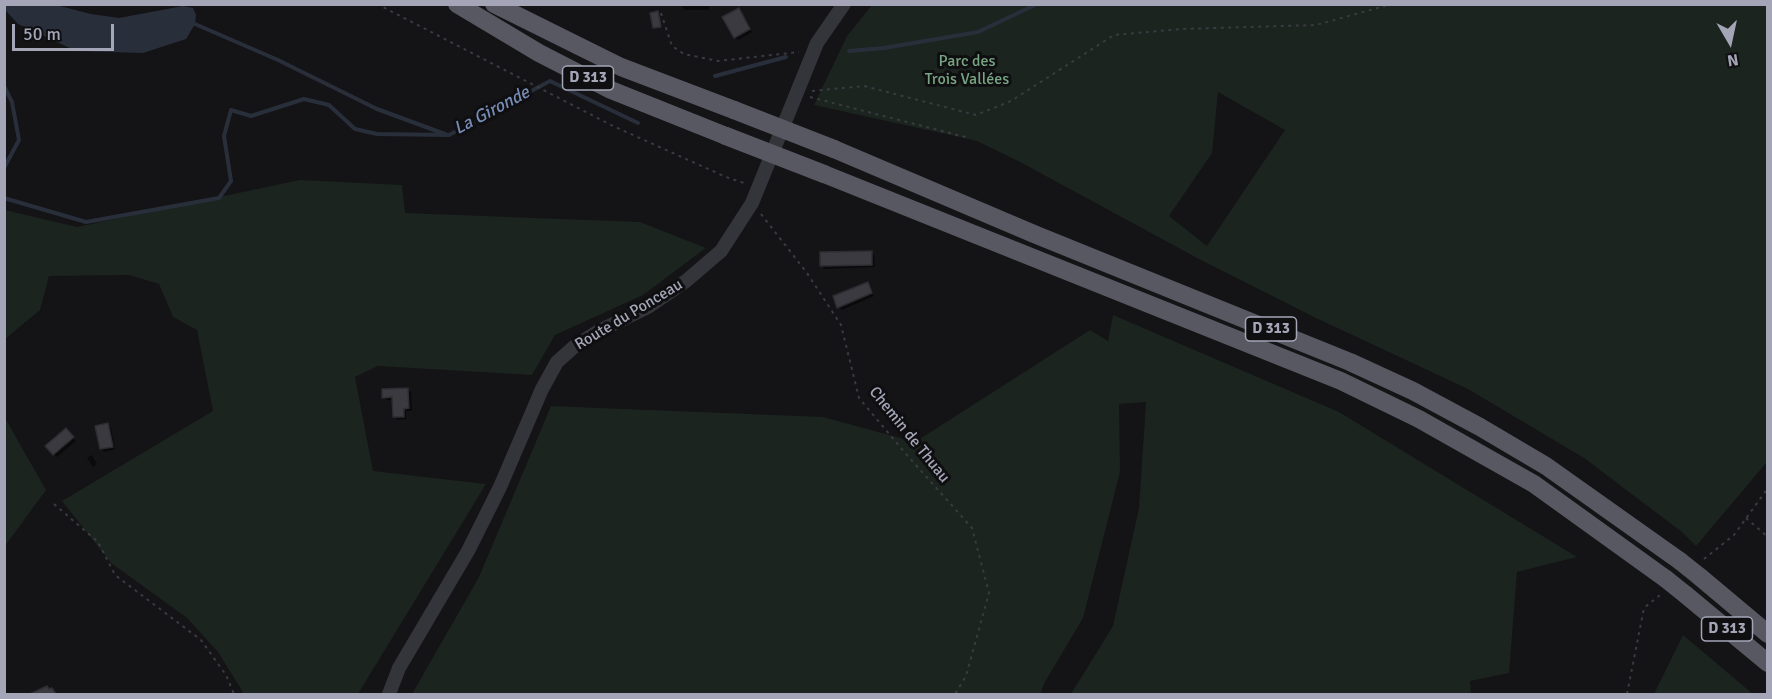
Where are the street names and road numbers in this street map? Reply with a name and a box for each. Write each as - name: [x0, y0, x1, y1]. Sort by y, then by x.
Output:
- road number: D 313: [562, 66, 614, 90]
- street label: Route du Ponceau: [572, 275, 686, 355]
- road number: D 313: [1246, 317, 1296, 341]
- street label: Chemin de Thuau: [864, 383, 954, 487]
- road number: D 313: [1702, 617, 1752, 641]

